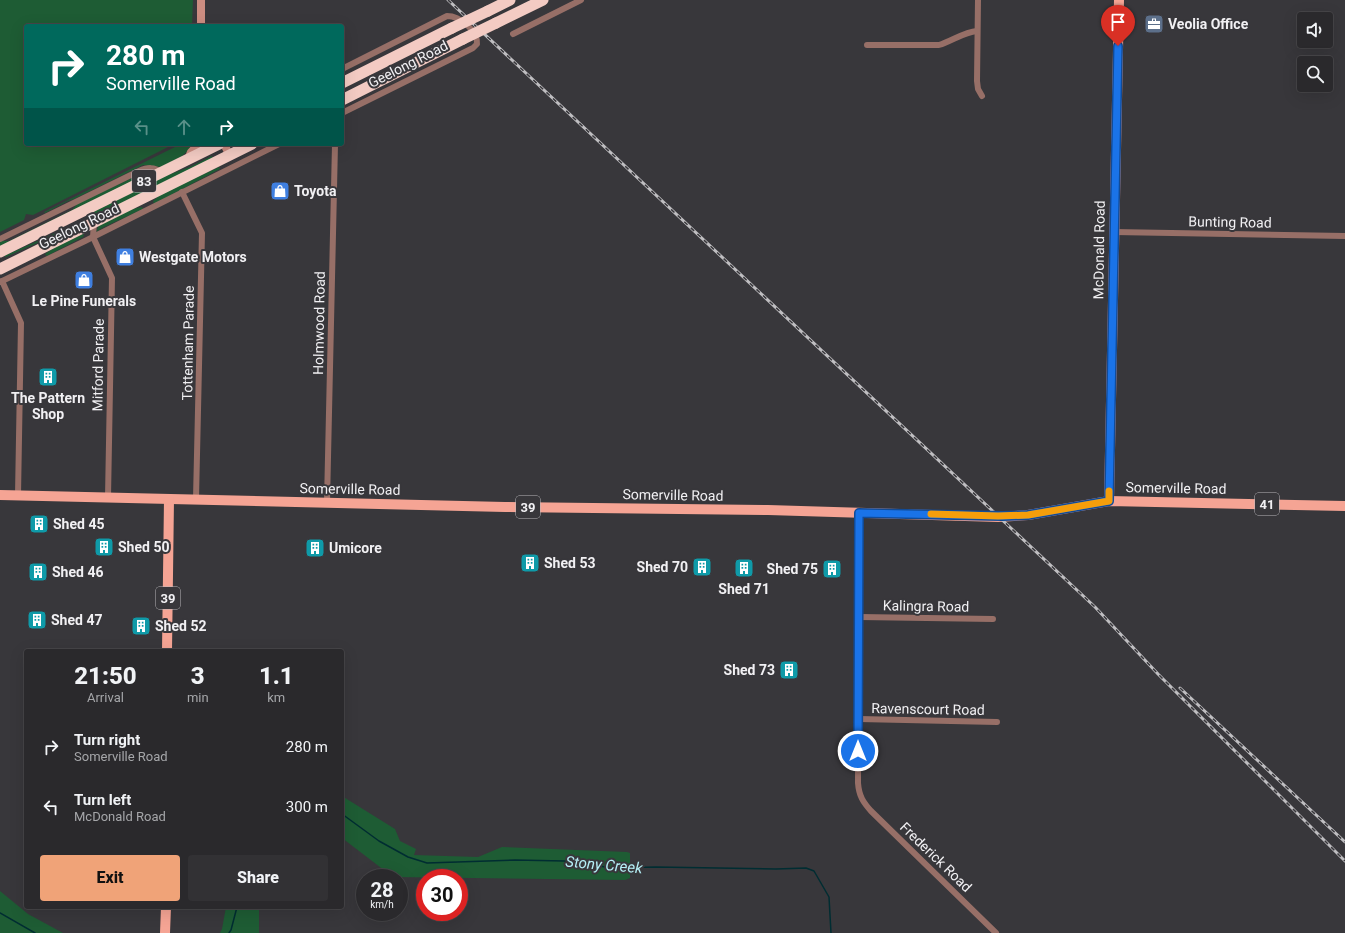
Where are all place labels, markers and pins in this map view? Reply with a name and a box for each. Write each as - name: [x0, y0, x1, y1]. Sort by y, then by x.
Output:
- pin: [1101, 5, 1135, 46]
- office icon: Veolia Office: [1143, 13, 1165, 35]
- place label: Veolia Office: [1168, 16, 1249, 32]
- shop icon: Toyota: [269, 180, 291, 202]
- place label: Toyota: [294, 183, 337, 199]
- shop icon: Westgate Motors: [114, 246, 136, 268]
- place label: Westgate Motors: [139, 249, 247, 265]
- shop icon: Le Pine Funerals: [73, 269, 95, 291]
- place label: Le Pine Funerals: [32, 293, 136, 309]
- building icon: The Pattern Shop: [37, 366, 59, 388]
- place label: The Pattern Shop: [11, 390, 85, 422]
- building icon: Shed 45: [28, 513, 50, 535]
- place label: Shed 45: [53, 516, 104, 532]
- building icon: Shed 50: [93, 536, 115, 558]
- building icon: Umicore: [304, 537, 326, 559]
- place label: Shed 50: [118, 539, 169, 555]
- place label: Umicore: [329, 540, 382, 556]
- building icon: Shed 53: [519, 552, 541, 574]
- place label: Shed 53: [544, 555, 595, 571]
- building icon: Shed 70: [691, 556, 713, 578]
- building icon: Shed 71: [733, 557, 755, 579]
- building icon: Shed 75: [821, 558, 843, 580]
- place label: Shed 70: [637, 559, 688, 575]
- building icon: Shed 46: [27, 561, 49, 583]
- place label: Shed 75: [767, 561, 818, 577]
- place label: Shed 46: [52, 564, 103, 580]
- place label: Shed 71: [718, 581, 770, 597]
- building icon: Shed 47: [26, 609, 48, 631]
- place label: Shed 47: [51, 612, 102, 628]
- building icon: Shed 52: [130, 615, 152, 637]
- place label: Shed 52: [155, 618, 206, 634]
- building icon: Shed 73: [778, 659, 800, 681]
- place label: Shed 73: [724, 662, 775, 678]

